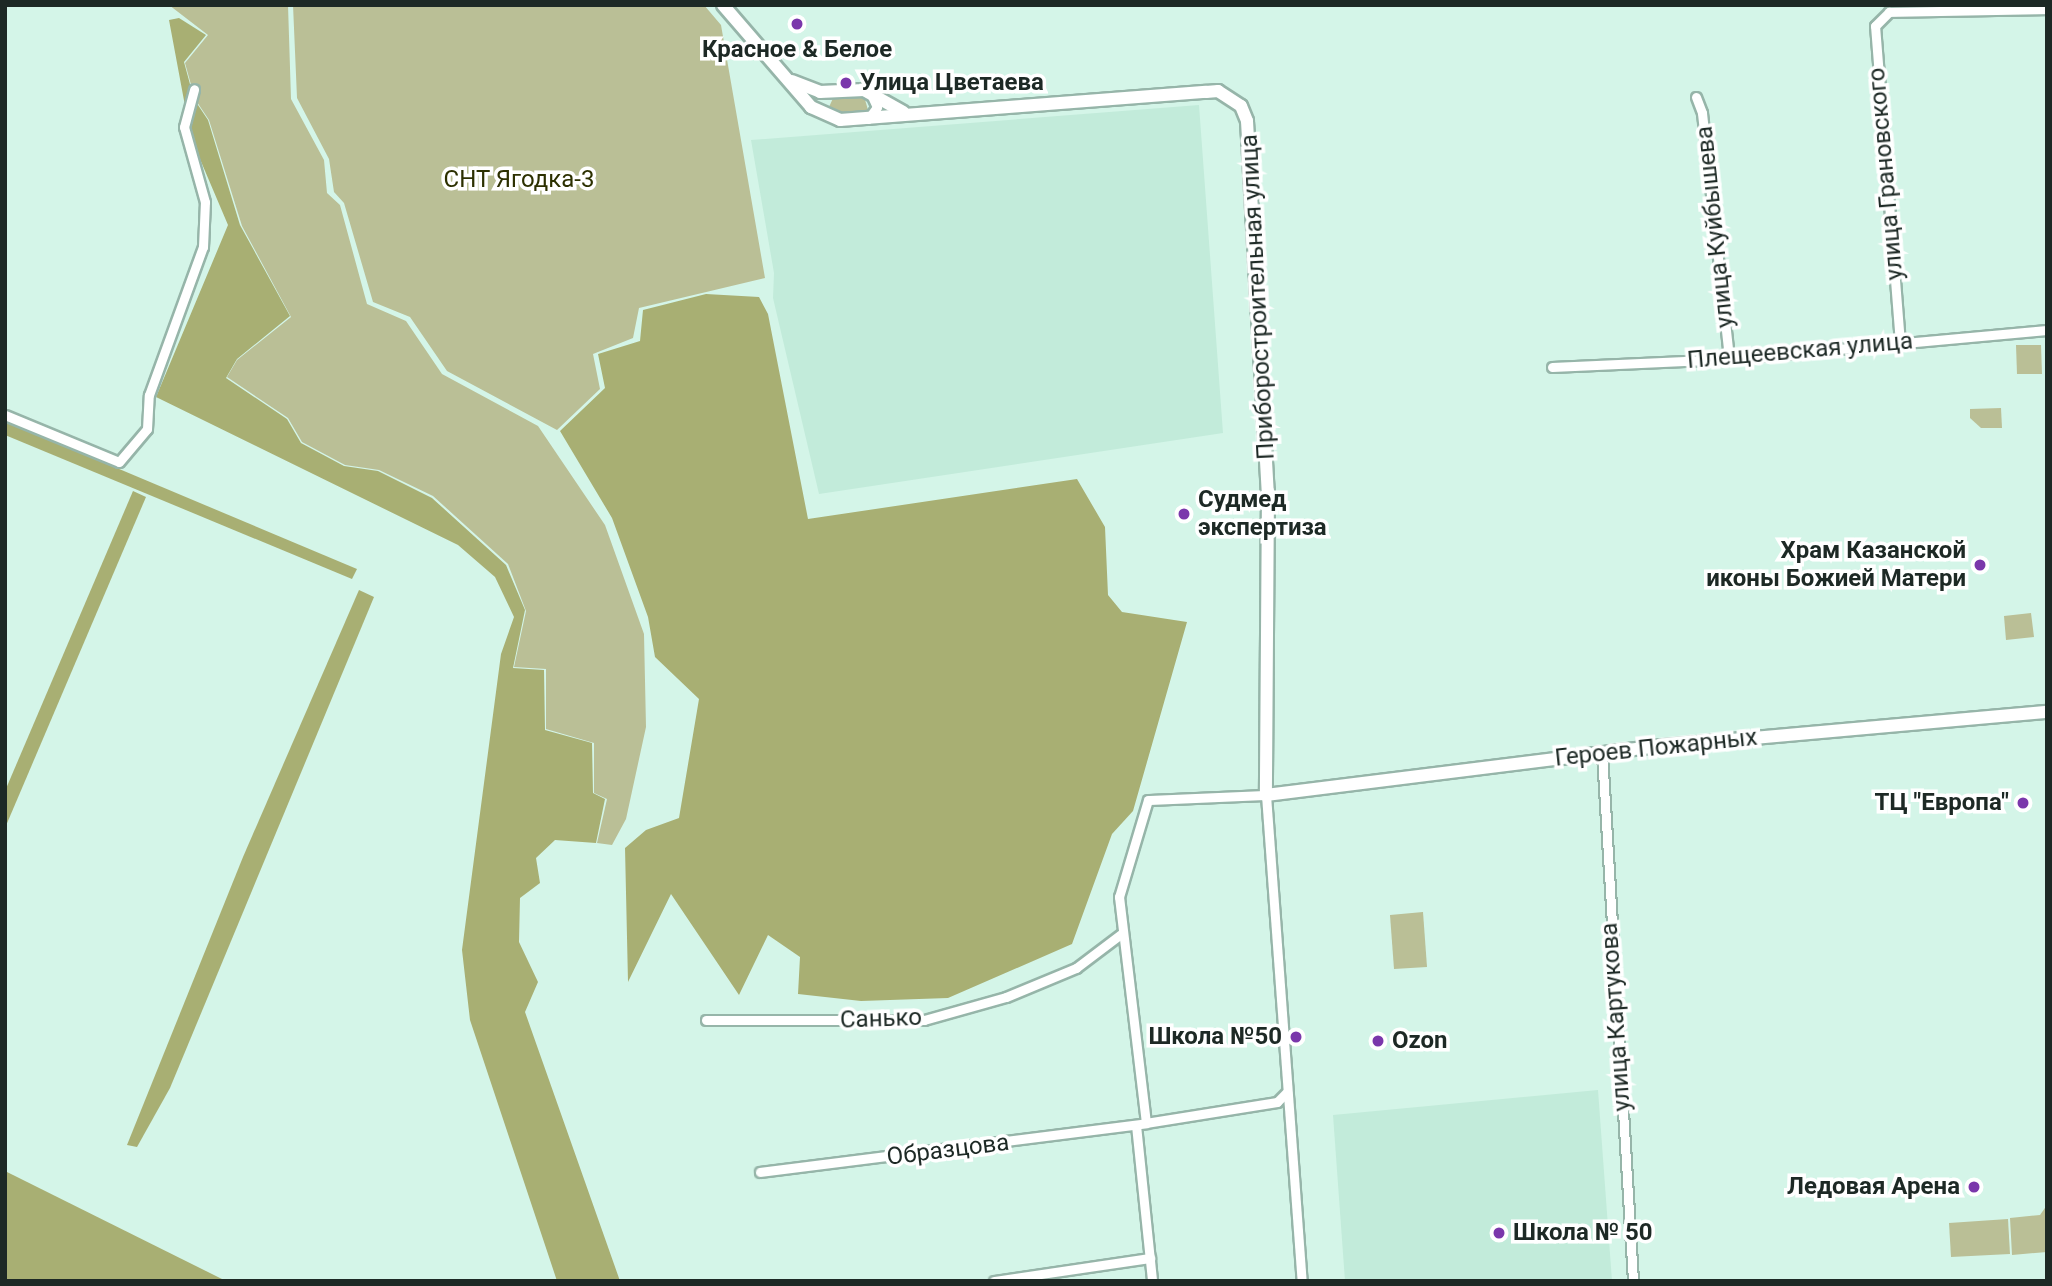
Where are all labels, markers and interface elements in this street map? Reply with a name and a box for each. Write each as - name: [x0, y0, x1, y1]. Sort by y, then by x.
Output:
- marker: Красное & Белое: [789, 16, 805, 32]
- place label: Красное & Белое: [702, 36, 892, 64]
- street label: улица Грановского: [1862, 67, 1910, 281]
- place label: Улица Цветаева: [860, 69, 1044, 97]
- marker: Улица Цветаева: [838, 75, 854, 91]
- street label: улица Куйбышева: [1690, 125, 1740, 329]
- street label: Приборостроительная улица: [1235, 134, 1281, 460]
- park label: СНТ Ягодка-3: [443, 166, 595, 194]
- street label: Плещеевская улица: [1686, 327, 1914, 375]
- place label: Судмед экспертиза: [1198, 486, 1327, 542]
- marker: Судмед экспертиза: [1176, 506, 1192, 522]
- place label: Храм Казанской иконы Божией Матери: [1706, 537, 1966, 593]
- marker: Храм Казанской иконы Божией Матери: [1972, 557, 1988, 573]
- street label: Героев Пожарных: [1553, 723, 1759, 773]
- place label: ТЦ "Европа": [1875, 789, 2009, 817]
- marker: ТЦ "Европа": [2015, 795, 2031, 811]
- street label: улица Картукова: [1595, 922, 1637, 1112]
- street label: Санько: [840, 1003, 922, 1035]
- place label: Школа №50: [1148, 1023, 1282, 1051]
- place label: Ozon: [1392, 1027, 1448, 1055]
- marker: Школа №50: [1288, 1029, 1304, 1045]
- marker: Ozon: [1370, 1033, 1386, 1049]
- street label: Образцова: [885, 1128, 1011, 1172]
- place label: Ледовая Арена: [1787, 1173, 1960, 1201]
- marker: Ледовая Арена: [1966, 1179, 1982, 1195]
- place label: Школа № 50: [1513, 1219, 1653, 1247]
- marker: Школа № 50: [1491, 1225, 1507, 1241]

